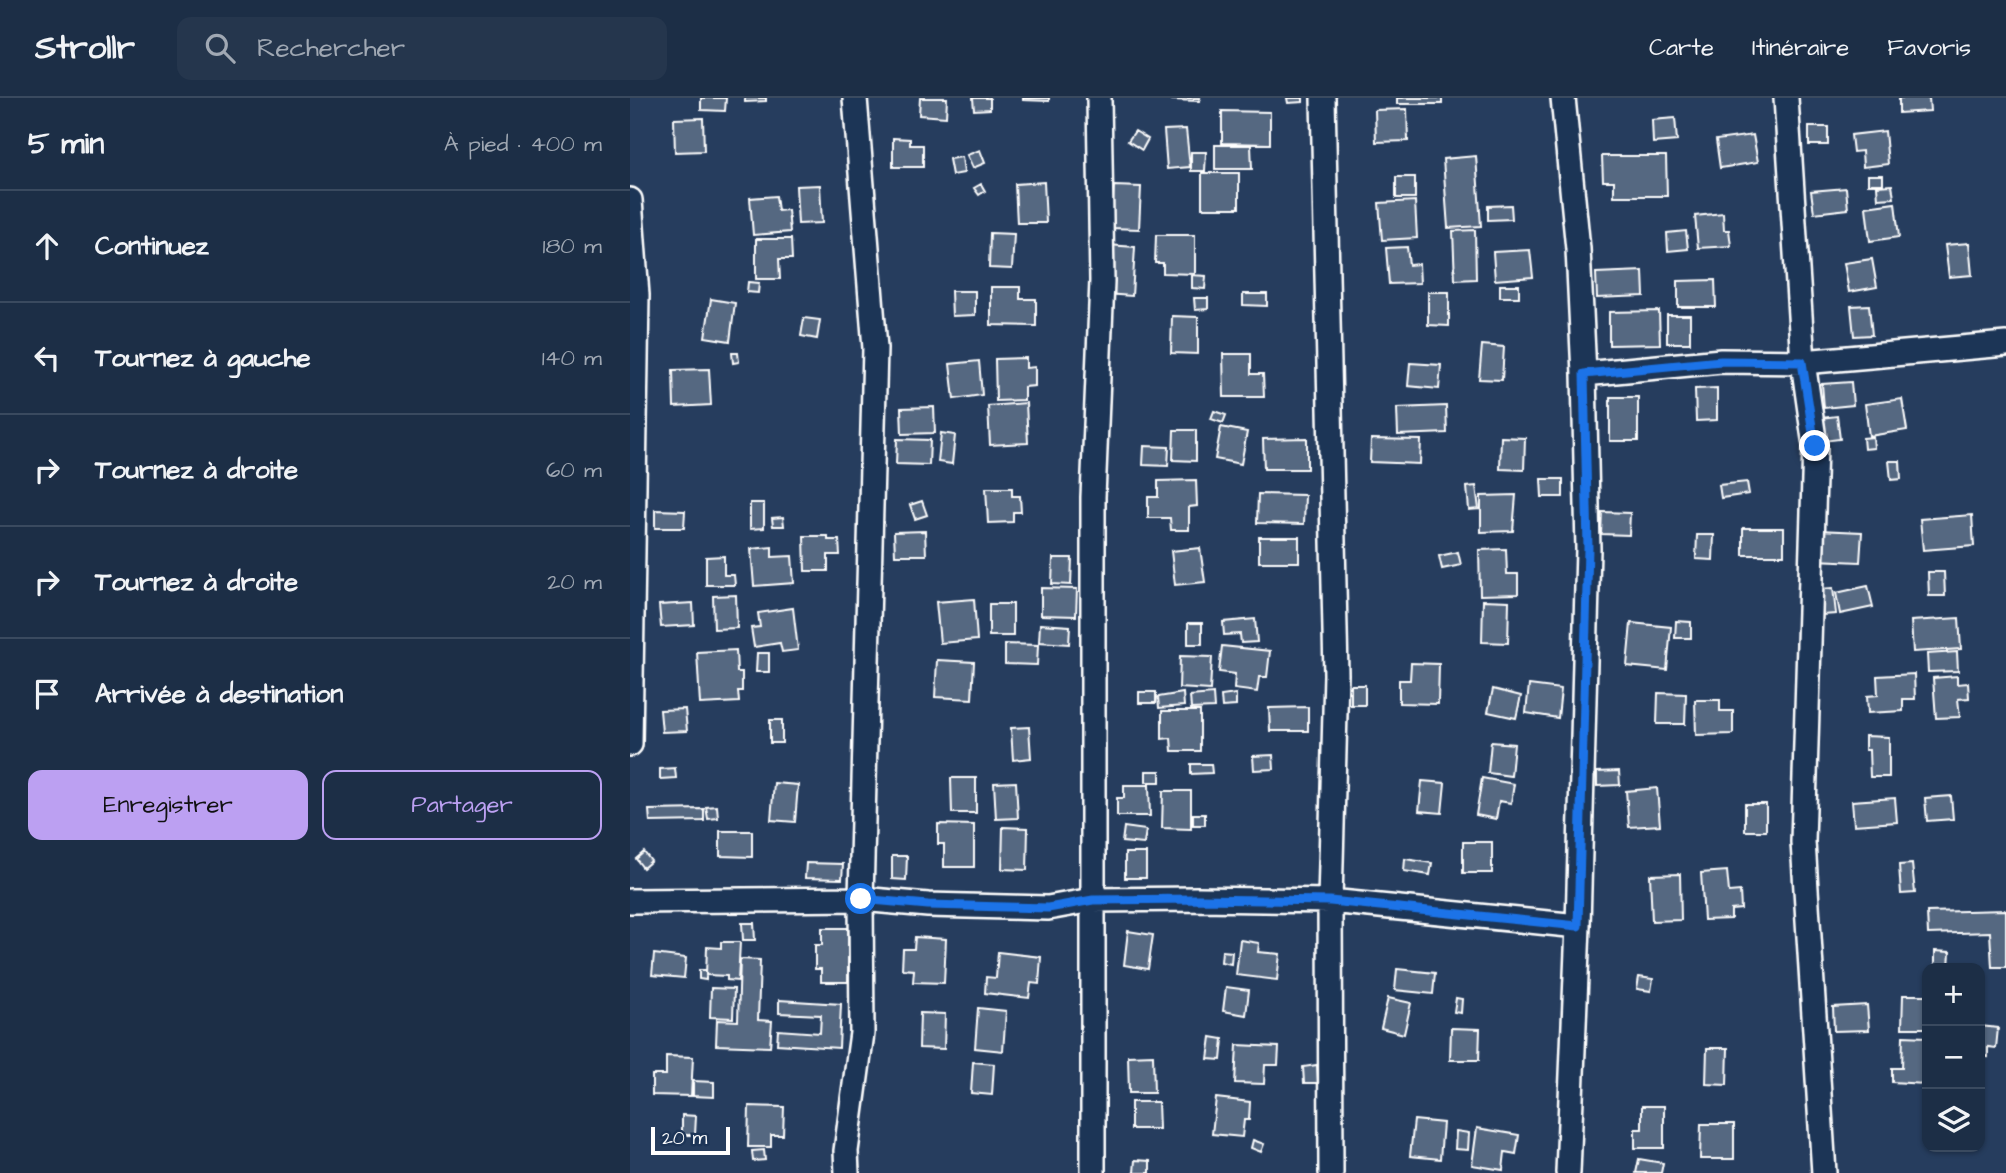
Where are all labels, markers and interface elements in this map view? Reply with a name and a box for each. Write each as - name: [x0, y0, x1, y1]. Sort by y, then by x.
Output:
- search box: [177, 17, 667, 80]
- text: Strollr: [35, 25, 135, 71]
- icon: search: [201, 29, 239, 67]
- text: Rechercher: [257, 30, 405, 66]
- text: Carte: [1649, 31, 1714, 65]
- text: Itinéraire: [1752, 31, 1849, 65]
- text: Favoris: [1887, 31, 1971, 65]
- text: 5 min: [28, 123, 104, 165]
- text: À pied · 400 m: [444, 128, 602, 160]
- icon: ahead: [28, 227, 66, 265]
- text: Continuez: [95, 228, 209, 264]
- text: 180 m: [543, 230, 602, 262]
- icon: left: [28, 339, 66, 377]
- text: Tournez à gauche: [95, 340, 311, 376]
- text: 140 m: [542, 342, 602, 374]
- route end: [1799, 430, 1830, 461]
- icon: right: [28, 451, 66, 489]
- text: Tournez à droite: [95, 452, 298, 488]
- text: 60 m: [546, 454, 602, 486]
- icon: right: [28, 563, 66, 601]
- text: Tournez à droite: [95, 564, 298, 600]
- text: 20 m: [547, 566, 602, 598]
- icon: arrive: [28, 675, 66, 713]
- text: Arrivée à destination: [95, 676, 343, 712]
- button: Enregistrer: [28, 770, 308, 840]
- button: Partager: [322, 770, 602, 840]
- route start: [845, 883, 876, 914]
- map controls: [1922, 963, 1985, 1152]
- button: +: [1922, 963, 1985, 1026]
- button: −: [1922, 1026, 1985, 1089]
- button: layers: [1922, 1089, 1985, 1152]
- scale bar: [651, 1124, 730, 1156]
- text: 20 m: [662, 1125, 707, 1152]

